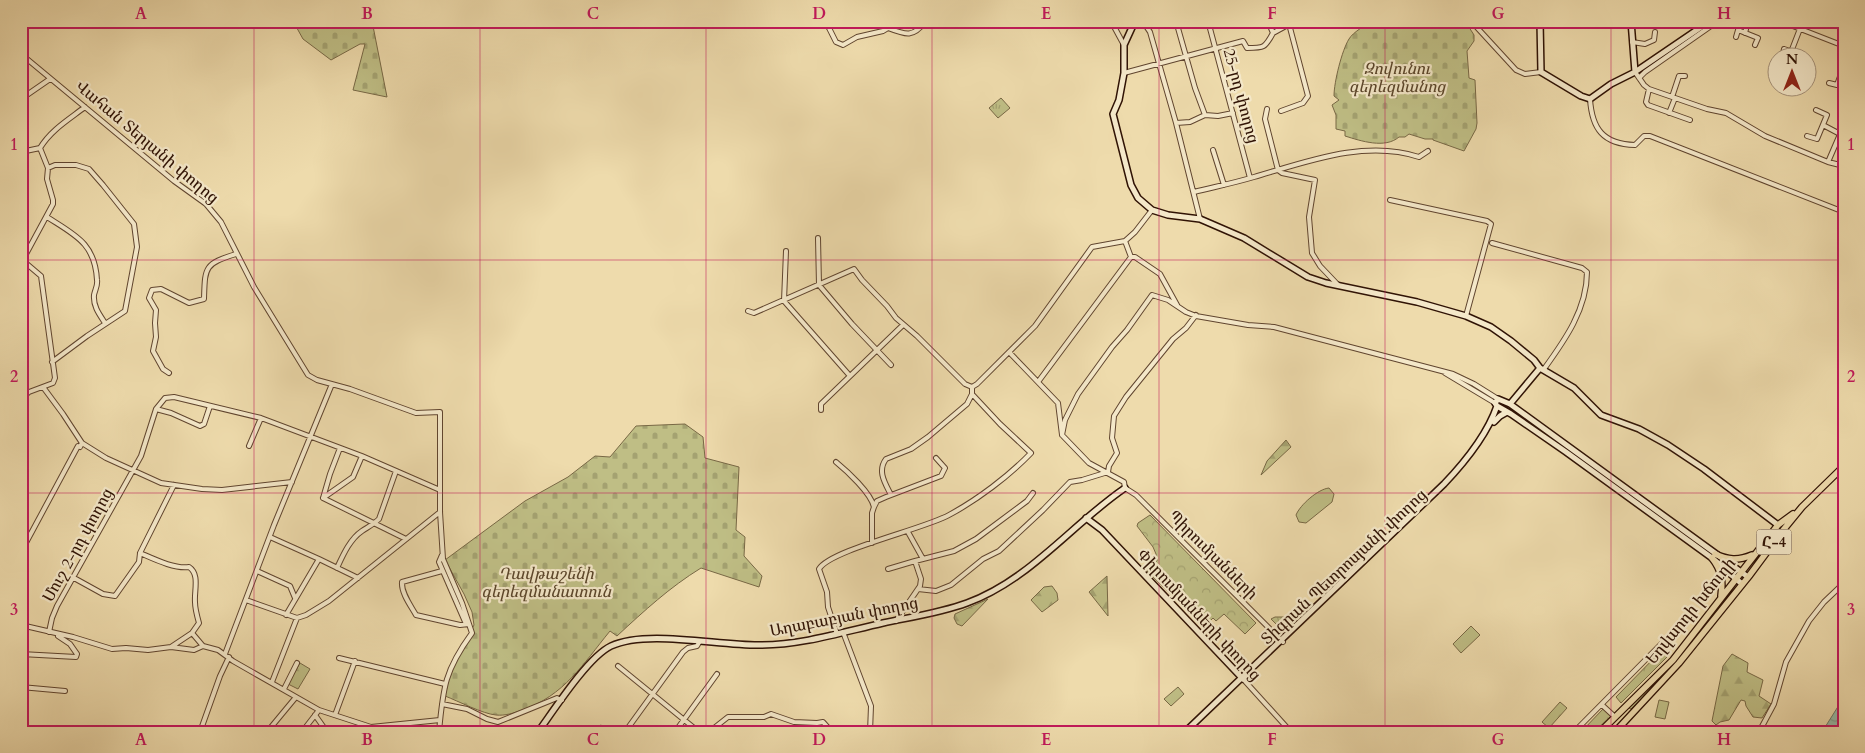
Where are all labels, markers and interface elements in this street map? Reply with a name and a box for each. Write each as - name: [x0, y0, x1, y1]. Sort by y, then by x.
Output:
- text: A: [135, 3, 147, 25]
- text: B: [361, 3, 373, 25]
- text: C: [587, 3, 599, 25]
- text: D: [812, 3, 826, 25]
- text: E: [1041, 3, 1051, 25]
- text: F: [1267, 3, 1277, 25]
- text: G: [1491, 3, 1505, 25]
- text: H: [1717, 3, 1731, 25]
- street label: 25-րդ փողոց: [1218, 46, 1264, 146]
- north arrow: [1768, 48, 1818, 98]
- text: N: [1786, 50, 1798, 69]
- park label: Զովունու գերեզմանոց: [1349, 58, 1446, 98]
- street label: Վահան Տերյանի փողոց: [71, 75, 223, 209]
- text: 1: [10, 134, 18, 156]
- text: 1: [1847, 134, 1855, 156]
- text: 2: [10, 366, 18, 388]
- text: 2: [1847, 366, 1855, 388]
- street label: Մուշ 2-րդ փողոց: [38, 484, 118, 606]
- street label: Տիգրան Պետրոսյանի փողոց: [1256, 484, 1432, 650]
- street label: Պիրումյանների: [1163, 505, 1263, 605]
- road number: Հ-4: [1756, 530, 1792, 554]
- street label: Փիրումյանների փողոց: [1132, 544, 1266, 686]
- street label: Եղվարդի խճուղի: [1641, 553, 1741, 669]
- park label: Դավթաշենի գերեզմանատուն: [481, 563, 612, 603]
- street label: Աղաբաբյան փողոց: [768, 592, 920, 642]
- text: 3: [10, 599, 18, 621]
- text: 3: [1847, 599, 1855, 621]
- text: A: [135, 729, 147, 751]
- text: B: [361, 729, 373, 751]
- text: C: [587, 729, 599, 751]
- text: D: [812, 729, 826, 751]
- text: E: [1041, 729, 1051, 751]
- text: F: [1267, 729, 1277, 751]
- text: G: [1491, 729, 1505, 751]
- text: H: [1717, 729, 1731, 751]

